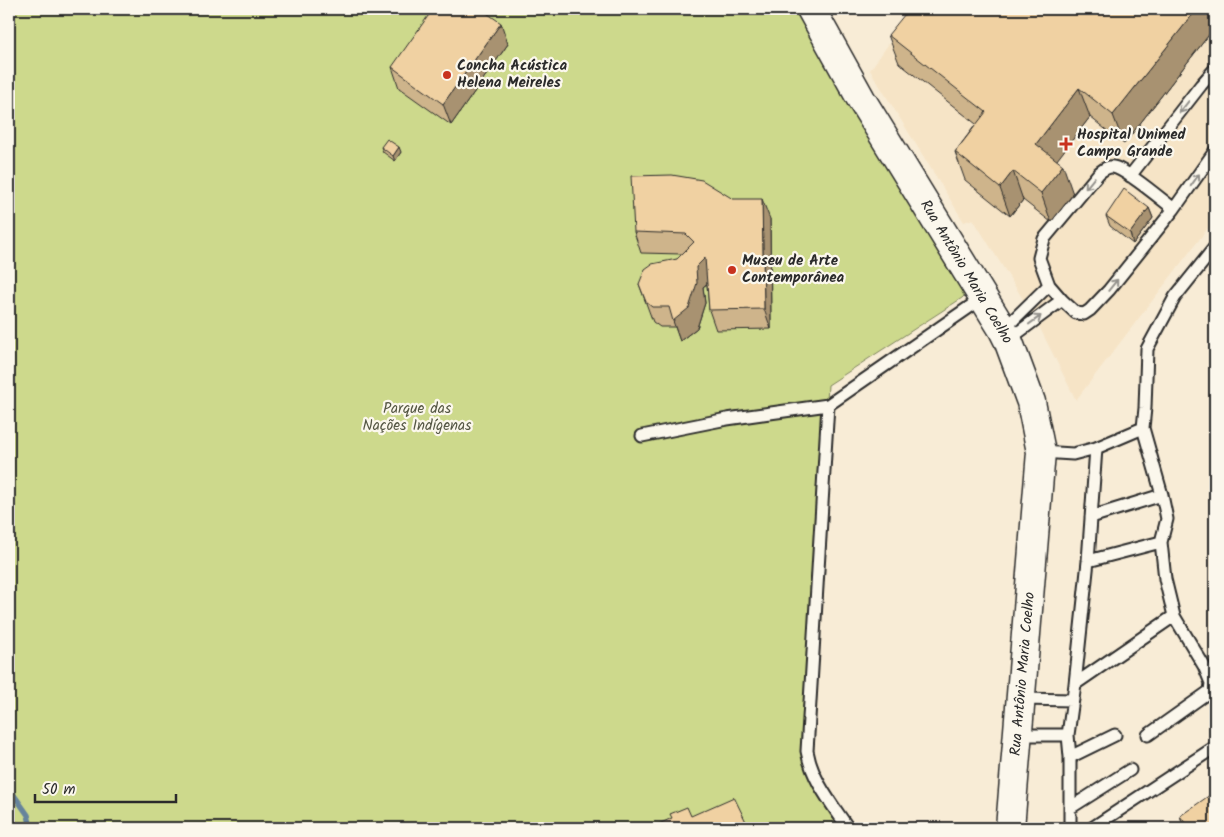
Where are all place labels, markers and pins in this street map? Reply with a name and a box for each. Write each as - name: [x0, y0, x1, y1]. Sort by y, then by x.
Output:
- place label: Concha Acústica Helena Meireles: [457, 54, 568, 95]
- marker: Concha Acústica Helena Meireles: [441, 69, 453, 81]
- place label: Hospital Unimed Campo Grande: [1077, 123, 1187, 164]
- marker: Hospital Unimed Campo Grande: [1059, 137, 1073, 151]
- place label: Museu de Arte Contemporânea: [742, 249, 845, 290]
- marker: Museu de Arte Contemporânea: [726, 264, 738, 276]

